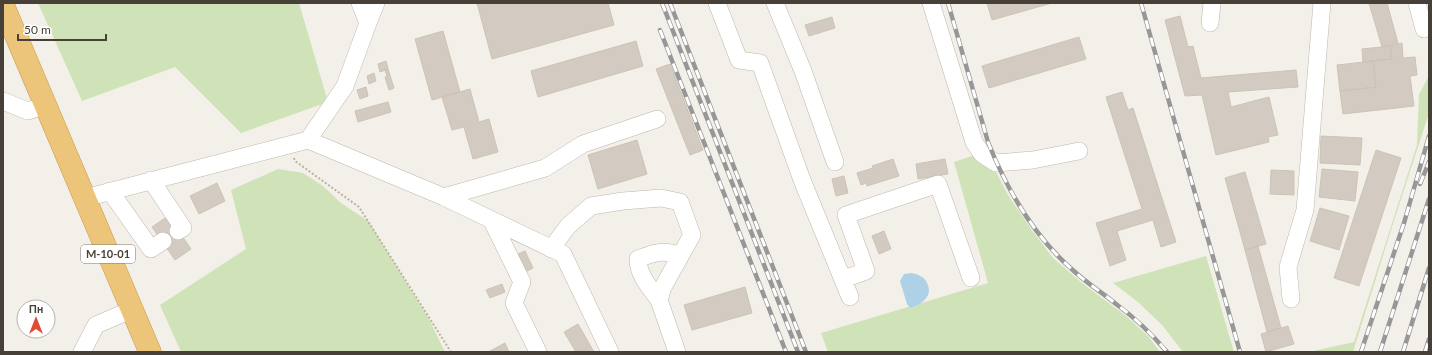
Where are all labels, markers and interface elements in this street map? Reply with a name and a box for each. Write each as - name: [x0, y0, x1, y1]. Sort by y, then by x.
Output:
- scale bar: [18, 16, 106, 42]
- text: 50 m: [24, 22, 51, 37]
- road number: М-10-01: [81, 245, 135, 263]
- north arrow: [16, 299, 56, 339]
- text: Пн: [29, 302, 43, 315]

